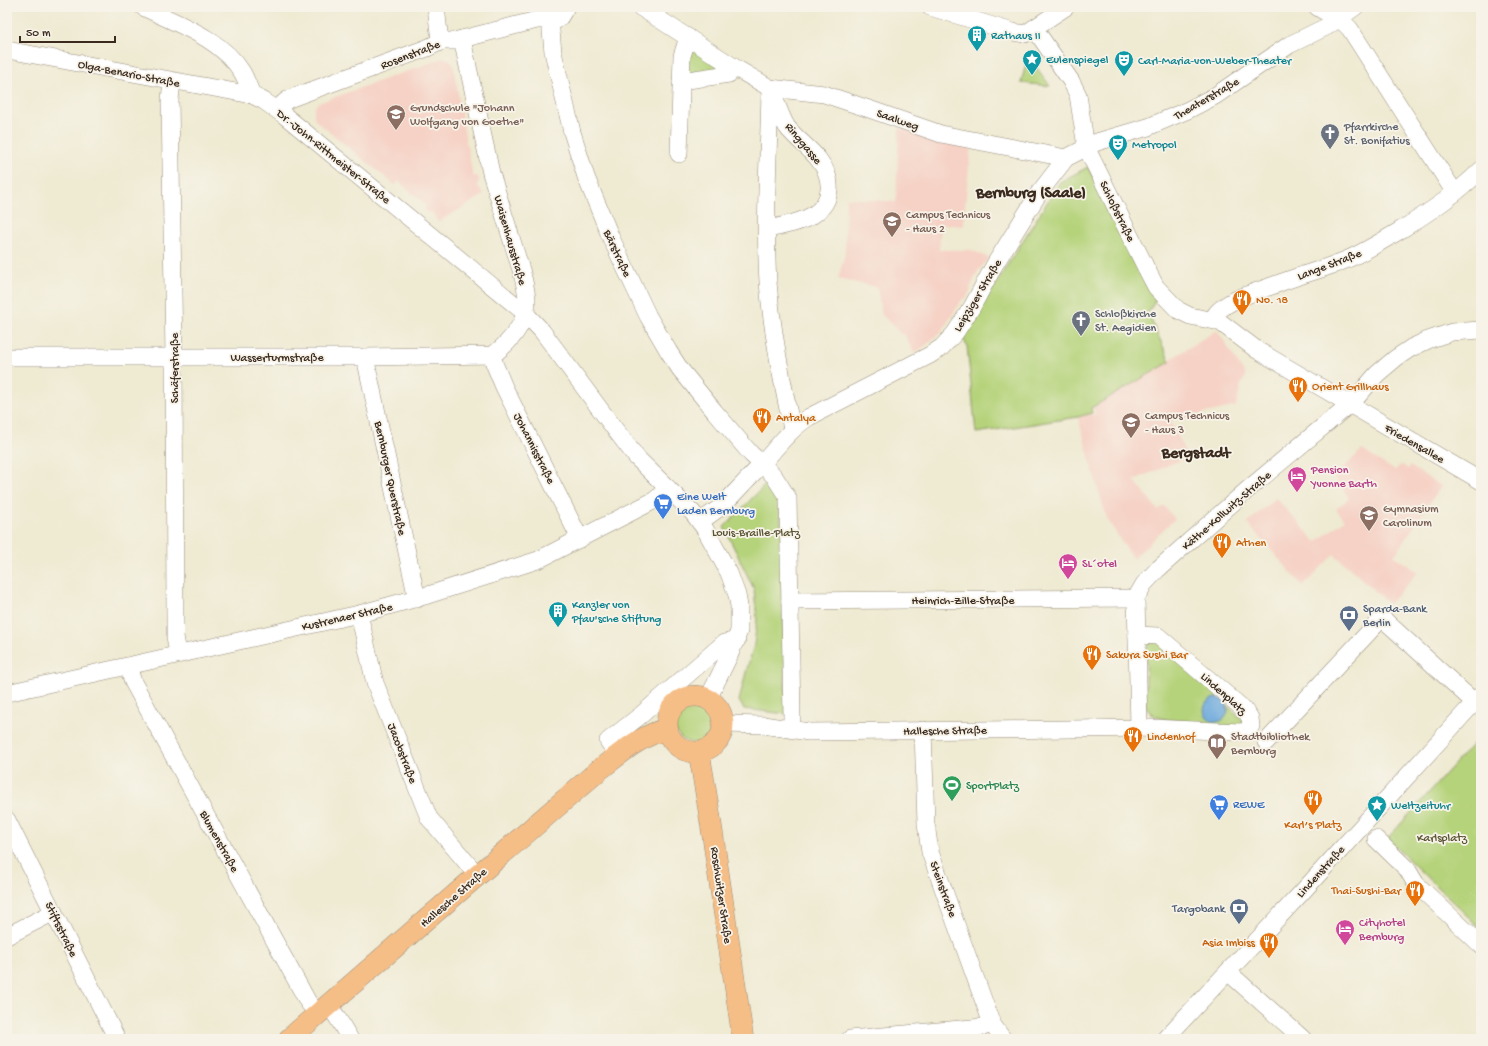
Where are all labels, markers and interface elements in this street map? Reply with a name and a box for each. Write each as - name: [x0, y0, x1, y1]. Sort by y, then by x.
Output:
- scale bar: [20, 18, 115, 44]
- building icon: Rathaus II: [966, 24, 988, 52]
- text: 50 m: [26, 27, 51, 41]
- place label: Rathaus II: [991, 30, 1041, 44]
- street label: Rosenstraße: [379, 38, 443, 74]
- place icon: Eulenspiegel: [1021, 48, 1043, 76]
- theatre icon: Carl-Maria-von-Weber-Theater: [1113, 49, 1135, 77]
- place label: Eulenspiegel: [1046, 54, 1109, 68]
- place label: Carl-Maria-von-Weber-Theater: [1138, 55, 1293, 69]
- street label: Olga-Benario-Straße: [76, 58, 182, 92]
- street label: Theaterstraße: [1171, 75, 1243, 125]
- place label: Grundschule "Johann Wolfgang von Goethe": [410, 102, 524, 130]
- school or university icon: Grundschule "Johann Wolfgang von Goethe": [385, 103, 407, 131]
- street label: Dr.-John-Rittmeister-Straße: [272, 107, 393, 208]
- street label: Saalweg: [874, 107, 921, 135]
- street label: Ringgasse: [781, 121, 824, 169]
- place label: Pfarrkirche St. Bonifatius: [1343, 121, 1410, 149]
- church icon: Pfarrkirche St. Bonifatius: [1319, 122, 1341, 150]
- theatre icon: Metropol: [1107, 133, 1129, 161]
- place label: Metropol: [1132, 139, 1177, 153]
- street label: Schloßstraße: [1095, 179, 1137, 245]
- district label: Bernburg (Saale): [975, 185, 1086, 204]
- street label: Waisenhausstraße: [490, 194, 529, 288]
- place label: Campus Technicus - Haus 2: [906, 209, 991, 237]
- school or university icon: Campus Technicus - Haus 2: [881, 210, 903, 238]
- street label: Bärstraße: [599, 227, 634, 281]
- street label: Lange Straße: [1296, 247, 1364, 284]
- street label: Leipziger Straße: [952, 257, 1006, 335]
- restaurant icon: No. 18: [1231, 288, 1253, 316]
- place label: No. 18: [1256, 294, 1289, 308]
- place label: Schloßkirche St. Aegidien: [1095, 308, 1157, 336]
- church icon: Schloßkirche St. Aegidien: [1070, 309, 1092, 337]
- street label: Schäferstraße: [169, 332, 183, 403]
- street label: Wasserturmstraße: [230, 352, 324, 366]
- restaurant icon: Orient Grillhaus: [1287, 375, 1309, 403]
- place label: Orient Grillhaus: [1312, 381, 1389, 395]
- restaurant icon: Antalya: [751, 406, 773, 434]
- place label: Campus Technicus - Haus 3: [1145, 410, 1230, 438]
- street label: Johannisstraße: [509, 411, 557, 487]
- school or university icon: Campus Technicus - Haus 3: [1120, 411, 1142, 439]
- place label: Antalya: [776, 412, 816, 426]
- street label: Bernburger Querstraße: [370, 419, 408, 538]
- street label: Friedensallee: [1381, 421, 1447, 468]
- district label: Bergstadt: [1161, 445, 1232, 464]
- place label: Pension Yvonne Barth: [1310, 464, 1377, 492]
- hotel icon: Pension Yvonne Barth: [1286, 465, 1308, 493]
- street label: Käthe-Kollwitz-Straße: [1180, 468, 1275, 554]
- place label: Eine Welt Laden Bernburg: [677, 491, 755, 519]
- supermarket icon: Eine Welt Laden Bernburg: [652, 492, 674, 520]
- place label: Gymnasium Carolinum: [1383, 503, 1439, 531]
- school or university icon: Gymnasium Carolinum: [1358, 504, 1380, 532]
- park label: Louis-Braille-Platz: [712, 527, 801, 541]
- restaurant icon: Athen: [1211, 531, 1233, 559]
- place label: Athen: [1236, 537, 1267, 551]
- hotel icon: SL´otel: [1057, 552, 1079, 580]
- place label: SL´otel: [1082, 558, 1117, 572]
- street label: Heinrich-Zille-Straße: [912, 595, 1015, 609]
- place label: Kanzler von Pfau'sche Stiftung: [571, 599, 662, 627]
- building icon: Kanzler von Pfau'sche Stiftung: [547, 600, 569, 628]
- street label: Kustrenaer Straße: [301, 601, 395, 635]
- place label: Sparda-Bank Berlin: [1362, 603, 1428, 631]
- bank icon: Sparda-Bank Berlin: [1338, 604, 1360, 632]
- restaurant icon: Sakura Sushi Bar: [1081, 643, 1103, 671]
- place label: Sakura Sushi Bar: [1106, 649, 1189, 663]
- street label: Lindenplatz: [1197, 670, 1249, 719]
- street label: Jacobstraße: [383, 722, 419, 787]
- street label: Hallesche Straße: [903, 724, 988, 740]
- restaurant icon: Lindenhof: [1122, 725, 1144, 753]
- place label: Lindenhof: [1147, 731, 1196, 745]
- place label: Stadtbibliothek Bernburg: [1230, 731, 1311, 759]
- library icon: Stadtbibliothek Bernburg: [1206, 732, 1228, 760]
- sports icon: SportPlatz: [941, 774, 963, 802]
- place label: SportPlatz: [966, 780, 1020, 794]
- restaurant icon: Karl’s Platz: [1302, 788, 1324, 816]
- supermarket icon: REWE: [1208, 793, 1230, 821]
- place icon: Weltzeituhr: [1366, 794, 1388, 822]
- place label: REWE: [1233, 799, 1265, 813]
- place label: Weltzeituhr: [1391, 800, 1452, 814]
- street label: Blumenstraße: [195, 808, 241, 876]
- place label: Karl’s Platz: [1284, 819, 1342, 833]
- park label: Karlsplatz: [1417, 832, 1468, 846]
- street label: Lindenstraße: [1294, 843, 1349, 901]
- street label: Roschwitzer Straße: [706, 846, 734, 945]
- street label: Steinstraße: [926, 860, 959, 920]
- street label: Hallesche Straße: [418, 865, 491, 931]
- restaurant icon: Thai-Sushi-Bar: [1404, 879, 1426, 907]
- place label: Thai-Sushi-Bar: [1330, 885, 1403, 899]
- bank icon: Targobank: [1228, 897, 1250, 925]
- street label: Stiftsstraße: [41, 900, 80, 961]
- place label: Targobank: [1171, 903, 1227, 917]
- place label: Cityhotel Bernburg: [1358, 917, 1406, 945]
- hotel icon: Cityhotel Bernburg: [1334, 918, 1356, 946]
- restaurant icon: Asia Imbiss: [1258, 931, 1280, 959]
- place label: Asia Imbiss: [1202, 937, 1256, 951]

